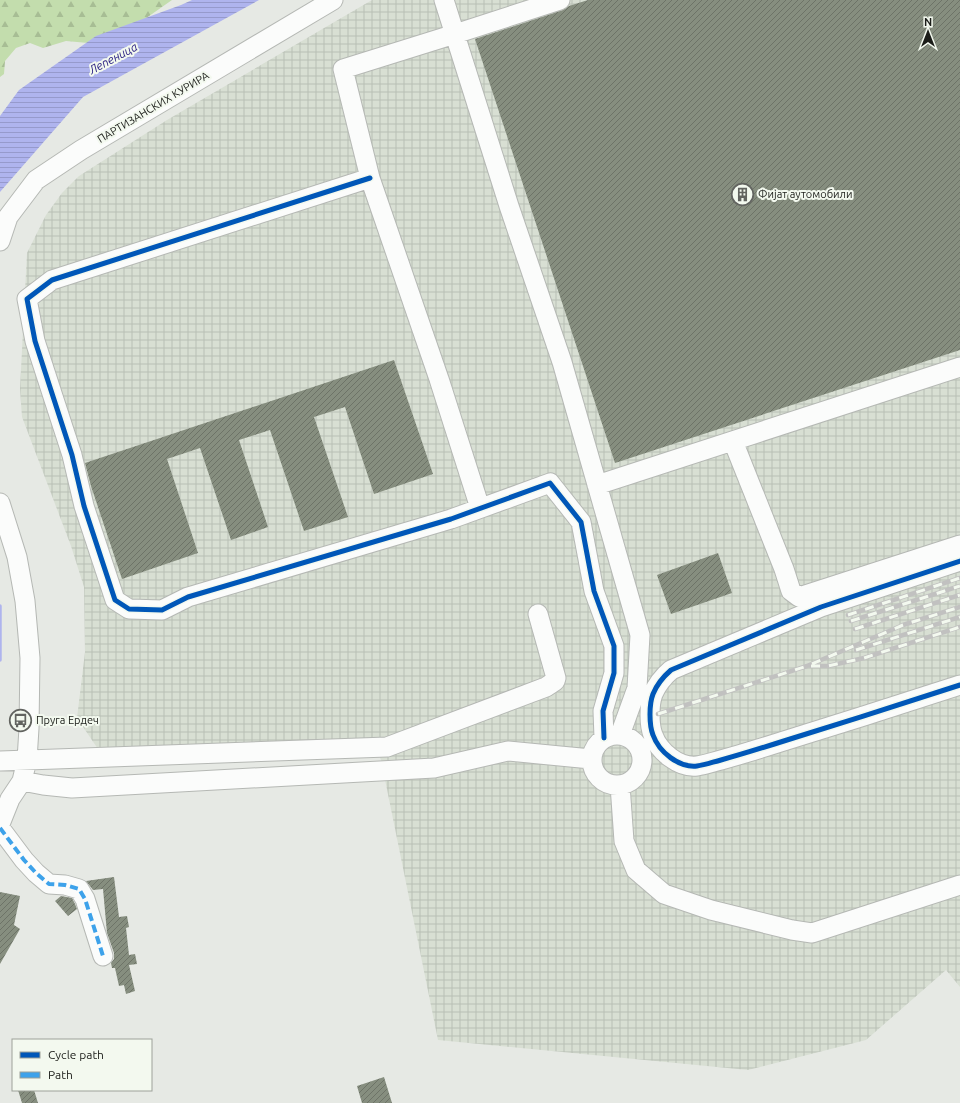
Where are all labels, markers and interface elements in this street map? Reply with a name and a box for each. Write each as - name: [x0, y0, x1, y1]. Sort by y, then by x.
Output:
- north arrow: [908, 12, 948, 52]
- text: N: [924, 16, 932, 28]
- water label: Лепеница: [86, 40, 140, 77]
- street label: ПАРТИЗАНСКИХ КУРИРА: [95, 69, 212, 145]
- building icon: Фијат аутомобили: [730, 181, 756, 207]
- place label: Фијат аутомобили: [758, 188, 853, 200]
- bus stop icon: Пруга Ердеч: [8, 707, 34, 733]
- place label: Пруга Ердеч: [36, 714, 99, 726]
- legend: [12, 1039, 152, 1091]
- text: Cycle path: [48, 1048, 104, 1061]
- text: Path: [48, 1068, 73, 1081]

